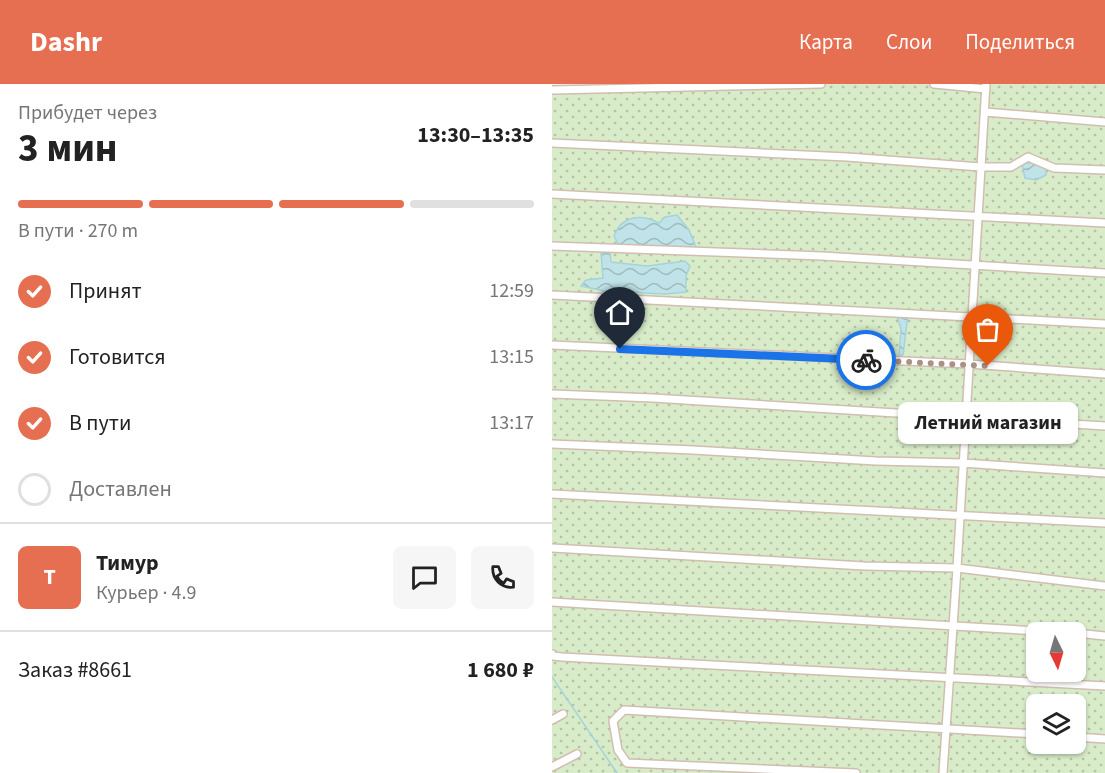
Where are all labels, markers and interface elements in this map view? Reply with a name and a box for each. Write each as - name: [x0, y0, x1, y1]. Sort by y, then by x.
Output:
- text: Dashr: [30, 22, 102, 62]
- text: Карта: [799, 27, 853, 57]
- text: Слои: [886, 27, 932, 57]
- text: Поделиться: [965, 27, 1075, 57]
- text: Прибудет через: [18, 99, 157, 127]
- text: 13:30–13:35: [417, 119, 534, 151]
- text: 3 мин: [18, 121, 118, 177]
- text: В пути · 270 m: [18, 217, 138, 245]
- icon: check: [18, 275, 51, 308]
- text: Принят: [69, 275, 142, 307]
- text: 12:59: [489, 277, 534, 305]
- pin: [594, 287, 645, 349]
- icon: home: [603, 296, 636, 329]
- pin: [962, 304, 1013, 366]
- icon: bag: [971, 313, 1004, 346]
- courier: [836, 330, 896, 390]
- icon: check: [18, 341, 51, 374]
- text: Готовится: [69, 341, 166, 373]
- text: 13:15: [489, 343, 534, 371]
- icon: bike: [850, 344, 883, 377]
- callout: Летний магазин: [898, 402, 1078, 444]
- icon: check: [18, 407, 51, 440]
- text: В пути: [69, 407, 131, 439]
- text: 13:17: [489, 409, 534, 437]
- text: Летний магазин: [914, 409, 1062, 437]
- text: Доставлен: [69, 473, 172, 505]
- button: chat: [393, 546, 456, 609]
- button: phone: [471, 546, 534, 609]
- text: Тимур: [96, 547, 159, 579]
- text: Т: [43, 561, 56, 593]
- text: Курьер · 4.9: [96, 579, 196, 607]
- north arrow: [1026, 622, 1086, 682]
- map controls: [1026, 622, 1086, 754]
- text: Заказ #8661: [18, 654, 132, 686]
- text: 1 680 ₽: [467, 654, 534, 686]
- button: layers: [1026, 694, 1086, 754]

